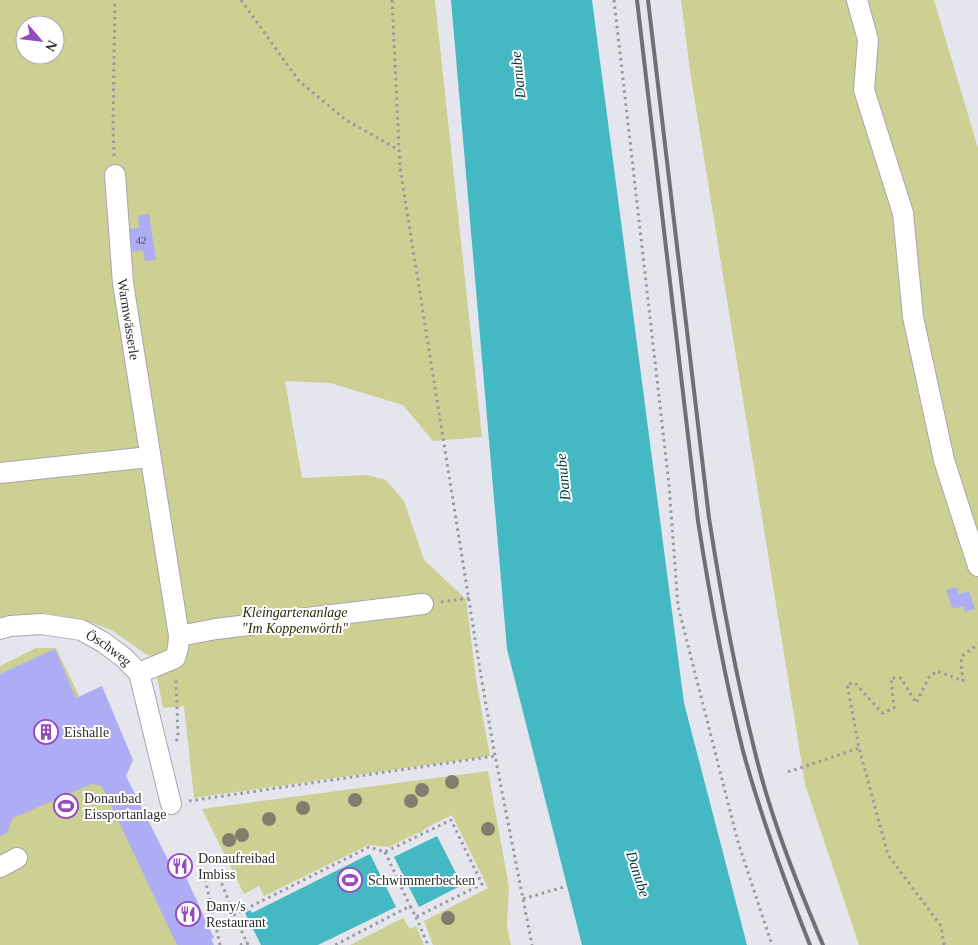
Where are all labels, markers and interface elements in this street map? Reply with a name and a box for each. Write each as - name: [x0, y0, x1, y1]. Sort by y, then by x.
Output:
- north arrow: [15, 15, 65, 65]
- text: N: [42, 38, 60, 54]
- water label: Danube: [508, 50, 529, 100]
- house number: 42: [136, 234, 147, 246]
- street label: Warmwässerle: [114, 278, 142, 361]
- water label: Danube: [553, 452, 574, 502]
- park label: Kleingartenanlage "Im Koppenwörth": [242, 605, 348, 636]
- street label: Öschweg: [83, 626, 134, 669]
- building icon: Eishalle: [33, 719, 59, 745]
- place label: Eishalle: [64, 725, 109, 740]
- place label: Donaubad Eissportanlage: [84, 791, 166, 822]
- sports icon: Donaubad Eissportanlage: [53, 793, 79, 819]
- water label: Danube: [623, 848, 653, 899]
- place label: Donaufreibad Imbiss: [198, 851, 275, 882]
- restaurant icon: Donaufreibad Imbiss: [167, 853, 193, 879]
- sports icon: Schwimmerbecken: [337, 867, 363, 893]
- place label: Schwimmerbecken: [368, 873, 475, 888]
- place label: Dany/s Restaurant: [206, 899, 266, 930]
- restaurant icon: Dany/s Restaurant: [175, 901, 201, 927]

